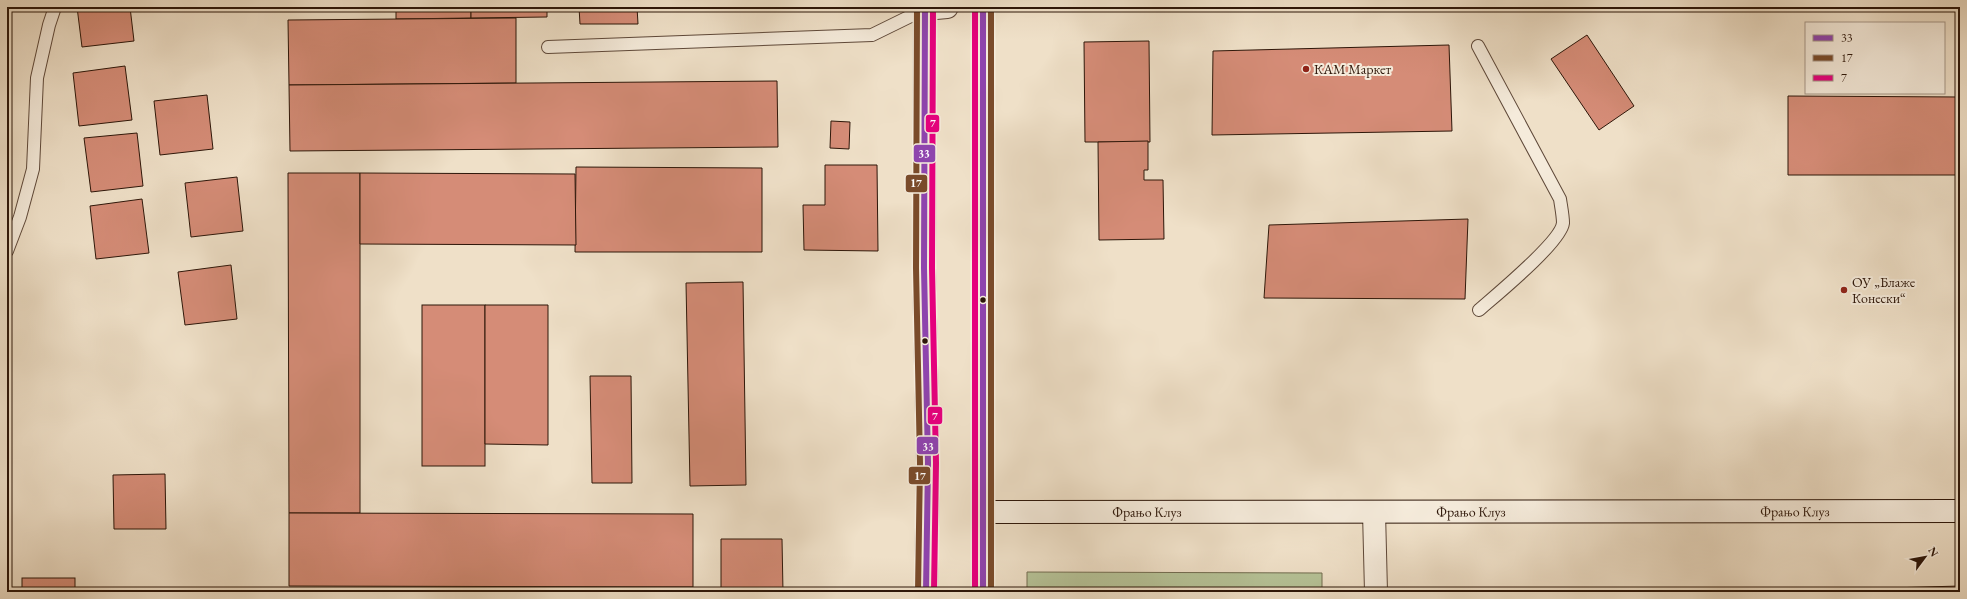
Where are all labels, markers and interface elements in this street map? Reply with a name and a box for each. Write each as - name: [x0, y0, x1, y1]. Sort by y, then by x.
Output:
- legend: [1805, 22, 1945, 94]
- text: 33: [1841, 30, 1853, 46]
- text: 17: [1841, 50, 1853, 66]
- place label: КАМ Маркет: [1314, 60, 1391, 78]
- marker: КАМ Маркет: [1301, 64, 1311, 74]
- text: 7: [1841, 70, 1847, 86]
- line badge: 7: [925, 114, 940, 133]
- text: 7: [930, 116, 936, 130]
- line badge: 33: [913, 144, 936, 163]
- text: 33: [918, 146, 930, 160]
- line badge: 17: [905, 174, 928, 193]
- text: 17: [910, 176, 922, 190]
- place label: ОУ „Блаже Конески“: [1852, 273, 1916, 307]
- marker: ОУ „Блаже Конески“: [1839, 285, 1849, 295]
- unlabelled marker: [978, 295, 988, 305]
- unlabelled marker: [920, 336, 930, 346]
- line badge: 7: [927, 406, 943, 425]
- text: 7: [932, 409, 938, 423]
- line badge: 33: [916, 436, 939, 455]
- text: 33: [922, 439, 934, 453]
- line badge: 17: [908, 466, 931, 485]
- text: 17: [914, 469, 926, 483]
- street label: Фрањо Клуз: [1436, 502, 1506, 521]
- street label: Фрањо Клуз: [1760, 502, 1830, 520]
- street label: Фрањо Клуз: [1112, 503, 1182, 521]
- north arrow: [1905, 537, 1945, 577]
- text: N: [1925, 544, 1942, 559]

